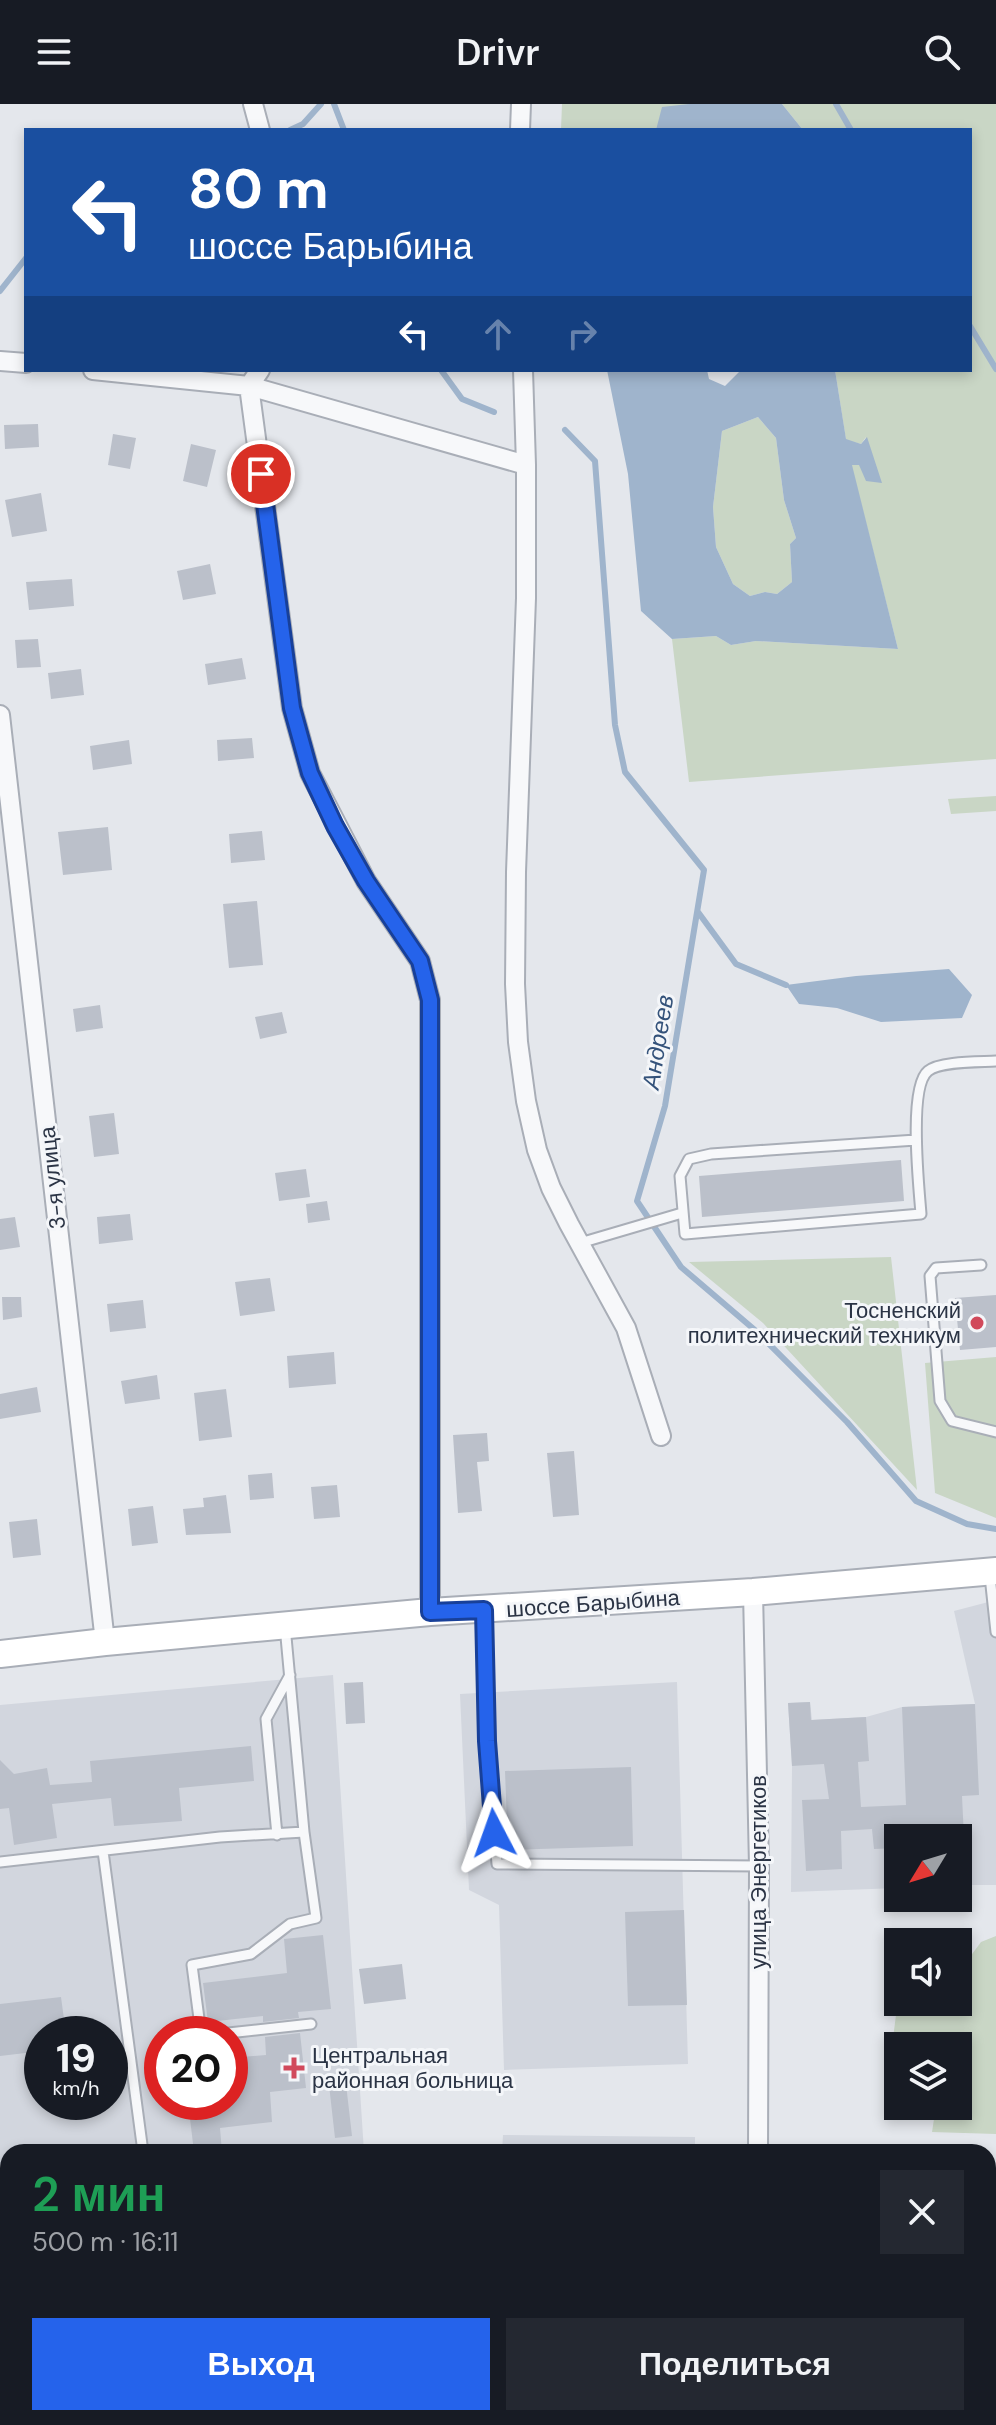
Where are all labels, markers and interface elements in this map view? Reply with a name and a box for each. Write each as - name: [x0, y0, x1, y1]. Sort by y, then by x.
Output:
- text: Drivr: [456, 29, 540, 76]
- icon: menu: [32, 30, 76, 74]
- icon: search: [920, 30, 964, 74]
- text: 80 m: [188, 152, 329, 225]
- icon: left: [56, 160, 160, 264]
- text: шоссе Барыбина: [188, 223, 473, 270]
- icon: left: [392, 312, 436, 356]
- icon: ahead: [476, 312, 520, 356]
- icon: right: [560, 312, 604, 356]
- pin: [227, 440, 295, 508]
- icon: arrive: [239, 452, 283, 496]
- water label: Андреев: [634, 993, 680, 1093]
- street label: 3-я улица: [33, 1124, 72, 1231]
- place label: Тосненский политехнический техникум: [688, 1296, 961, 1350]
- marker: Тосненский политехнический техникум: [968, 1314, 986, 1332]
- street label: шоссе Барыбина: [505, 1583, 682, 1624]
- street label: улица Энергетиков: [744, 1775, 773, 1969]
- position arrow: [452, 1791, 536, 1875]
- north arrow: [884, 1824, 972, 1912]
- map controls: [884, 1824, 972, 2120]
- button: sound: [884, 1928, 972, 2016]
- speed limit sign: 20: [144, 2016, 248, 2120]
- text: 19: [56, 2032, 96, 2084]
- button: layers: [884, 2032, 972, 2120]
- place label: Центральная районная больница: [312, 2041, 514, 2095]
- marker: Центральная районная больница: [283, 2057, 305, 2079]
- text: km/h: [52, 2075, 100, 2101]
- text: 2 мин: [32, 2163, 165, 2226]
- button: close: [880, 2170, 964, 2254]
- text: 500 m · 16:11: [32, 2225, 178, 2259]
- button: Выход: [32, 2318, 490, 2410]
- button: Поделиться: [506, 2318, 964, 2410]

